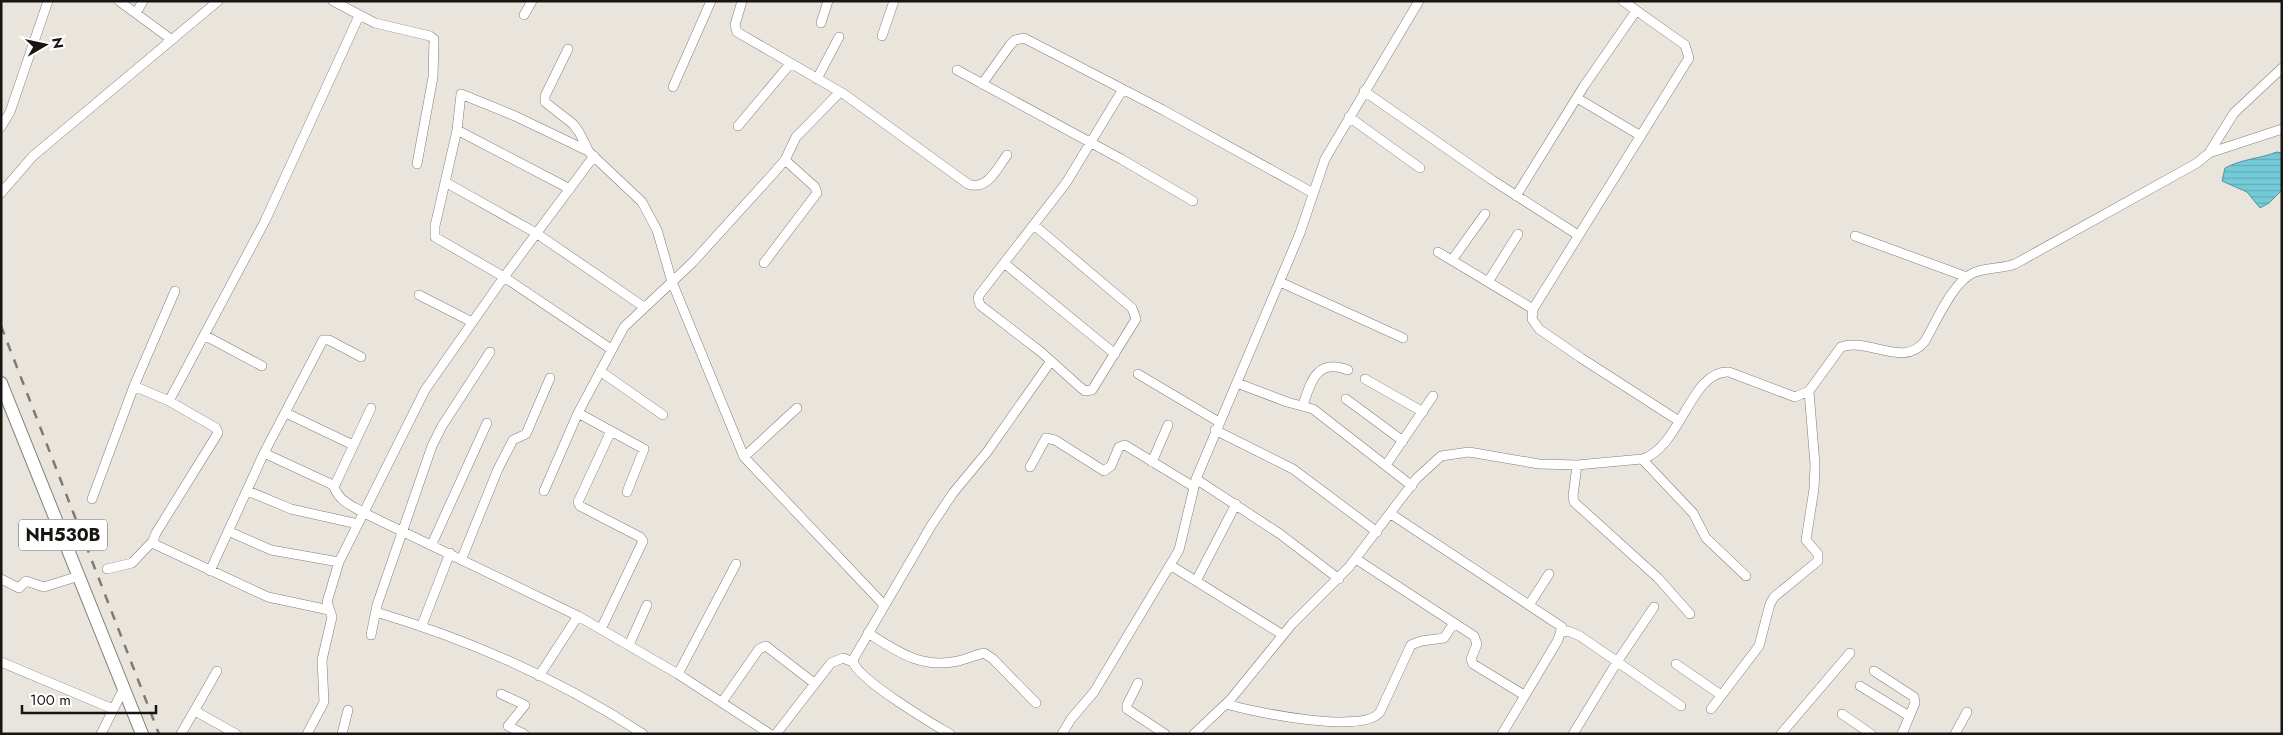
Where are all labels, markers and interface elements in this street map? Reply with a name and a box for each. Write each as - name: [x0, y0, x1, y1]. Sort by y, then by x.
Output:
- north arrow: [20, 20, 70, 70]
- text: N: [47, 36, 69, 50]
- road number: NH530B: [19, 520, 107, 550]
- scale bar: [22, 682, 156, 714]
- text: 100 m: [30, 689, 71, 711]

